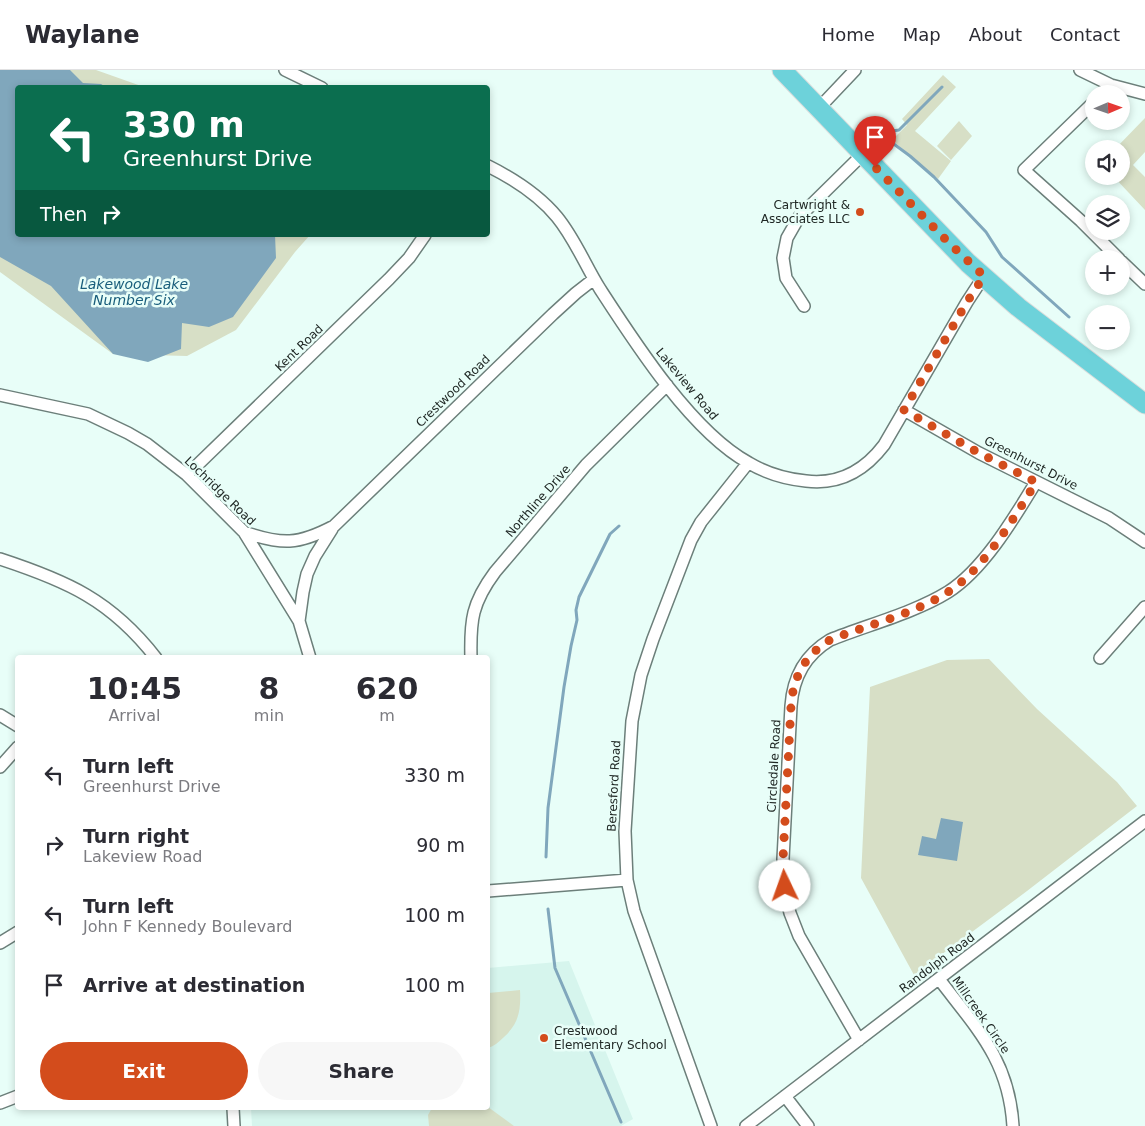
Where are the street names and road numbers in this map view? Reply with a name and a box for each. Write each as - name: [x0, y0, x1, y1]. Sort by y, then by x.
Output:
- street label: Kent Road: [272, 322, 326, 374]
- street label: Lakeview Road: [653, 345, 721, 423]
- street label: Crestwood Road: [413, 352, 493, 430]
- street label: Greenhurst Drive: [982, 433, 1080, 493]
- street label: Lochridge Road: [182, 454, 258, 528]
- street label: Northline Drive: [503, 462, 573, 540]
- street label: Circledale Road: [765, 719, 783, 813]
- street label: Beresford Road: [605, 740, 623, 832]
- street label: Randolph Road: [897, 930, 977, 996]
- street label: Millcreek Circle: [949, 974, 1013, 1056]

